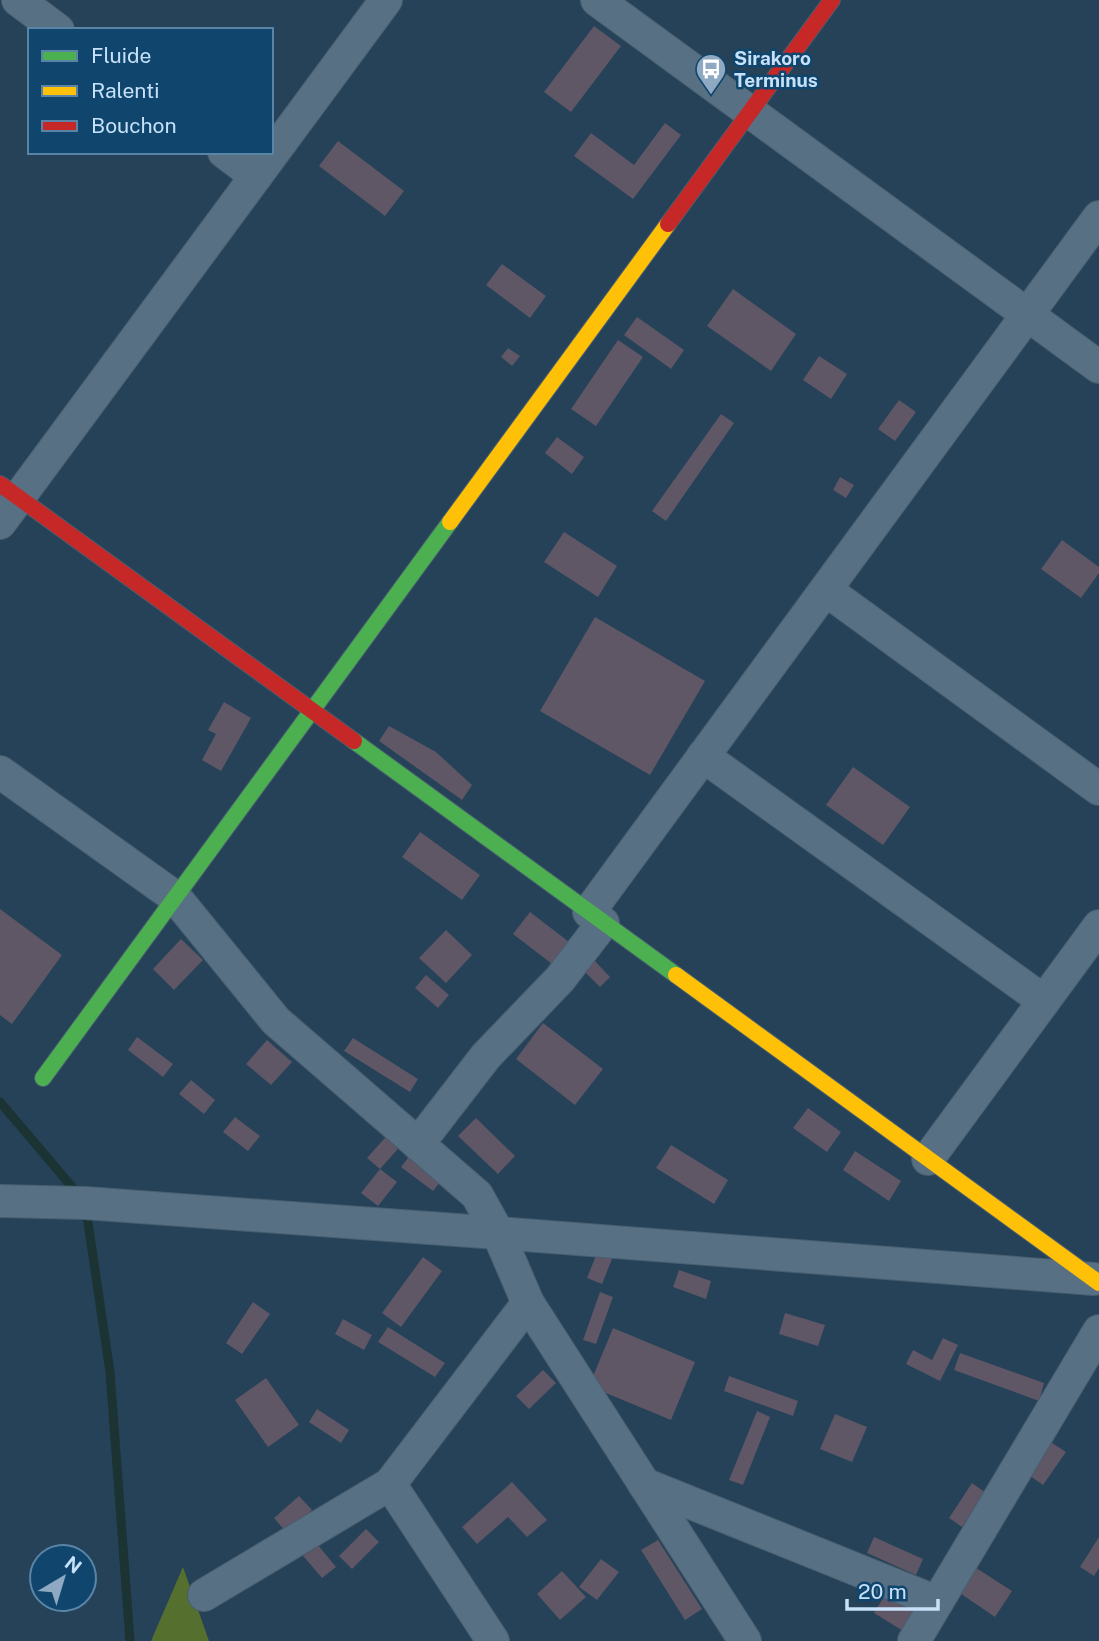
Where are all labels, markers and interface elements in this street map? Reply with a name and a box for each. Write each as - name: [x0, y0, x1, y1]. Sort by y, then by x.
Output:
- legend: [28, 28, 273, 154]
- text: Fluide: [91, 43, 151, 68]
- place label: Sirakoro Terminus: [734, 47, 818, 91]
- bus stop icon: Sirakoro Terminus: [694, 52, 728, 96]
- text: Ralenti: [91, 78, 159, 103]
- text: Bouchon: [91, 113, 177, 138]
- north arrow: [28, 1543, 98, 1613]
- text: N: [61, 1551, 86, 1578]
- scale bar: [847, 1568, 938, 1612]
- text: 20 m: [858, 1579, 907, 1604]

